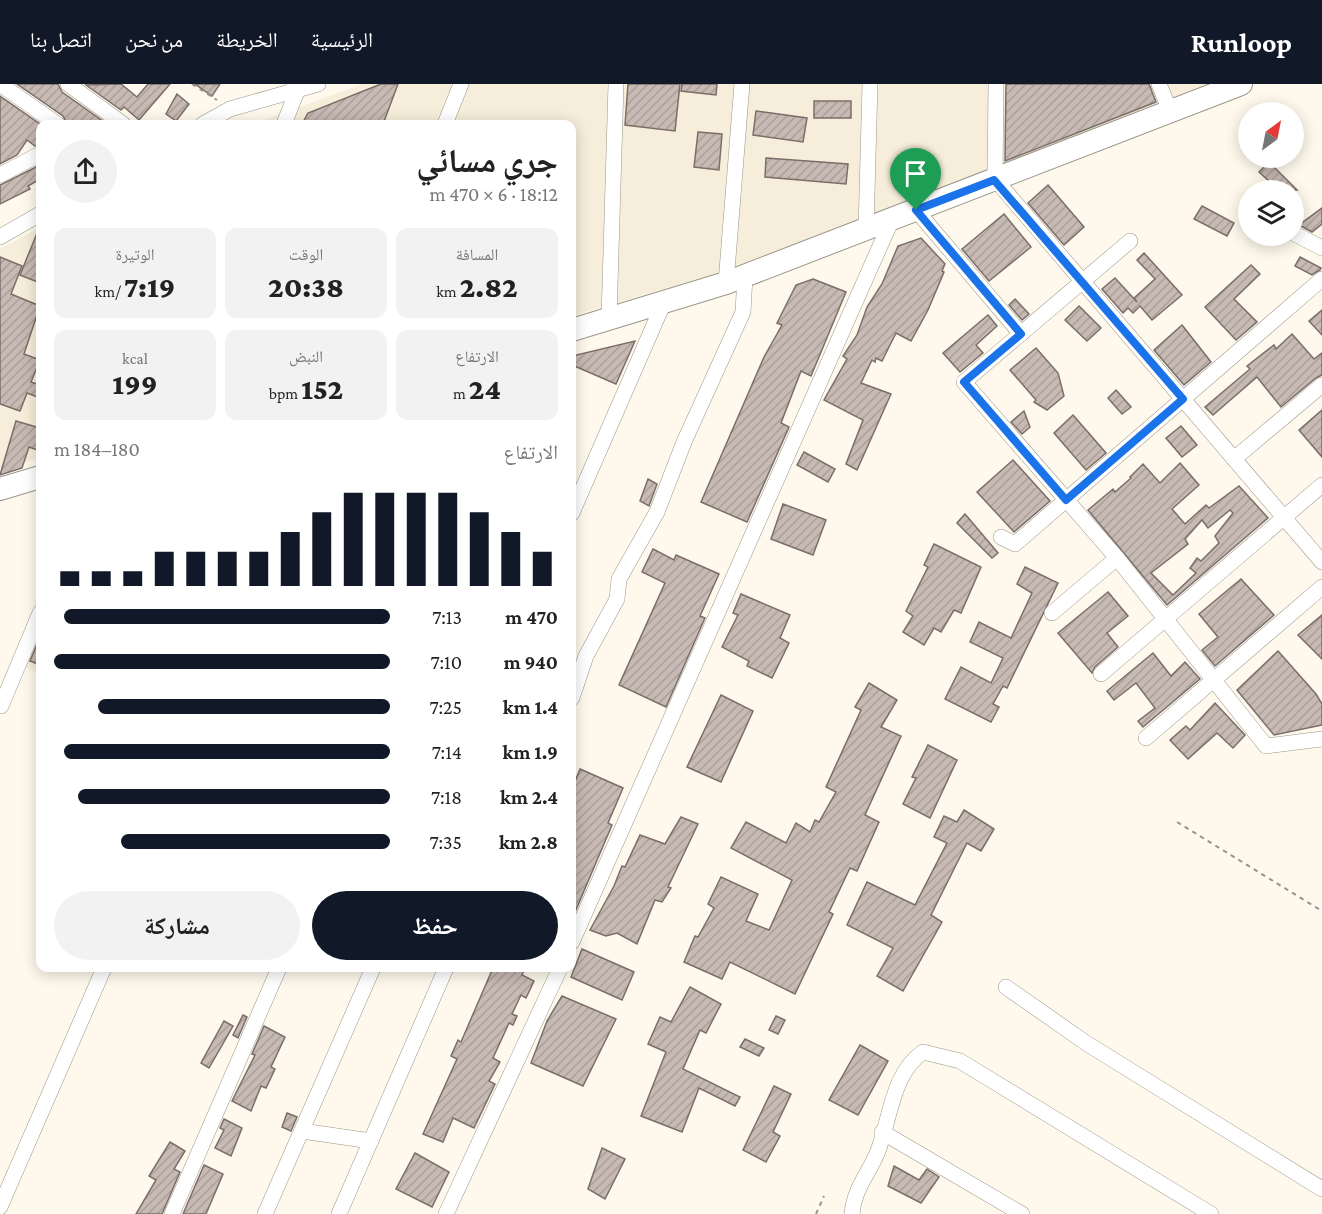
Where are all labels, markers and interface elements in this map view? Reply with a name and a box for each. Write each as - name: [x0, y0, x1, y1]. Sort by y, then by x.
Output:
- text: Runloop: [1191, 27, 1292, 58]
- text: اتصل بنا: [30, 28, 92, 52]
- text: من نحن: [125, 28, 183, 52]
- text: الخريطة: [216, 28, 278, 52]
- text: الرئيسية: [311, 28, 373, 52]
- north arrow: [1238, 102, 1304, 168]
- map controls: [1238, 102, 1304, 246]
- button: share: [54, 140, 117, 203]
- text: جري مسائي: [416, 142, 558, 179]
- pin: [890, 148, 941, 210]
- icon: arrive: [899, 157, 932, 190]
- button: layers: [1238, 180, 1304, 246]
- text: 18:12 · 6 × 470 m: [430, 183, 558, 205]
- text: الوتيرة: [116, 246, 154, 263]
- text: الوقت: [289, 246, 323, 263]
- text: المسافة: [456, 246, 498, 263]
- text: 7:19: [124, 270, 175, 303]
- text: 20:38: [268, 270, 344, 303]
- text: 2.82: [460, 270, 518, 303]
- text: /km: [95, 283, 124, 300]
- text: km: [436, 283, 460, 300]
- text: النبض: [289, 348, 323, 365]
- text: الارتفاع: [455, 348, 499, 365]
- text: kcal: [122, 350, 148, 367]
- text: 199: [112, 367, 158, 400]
- text: 152: [301, 372, 343, 405]
- text: 24: [469, 372, 501, 405]
- text: bpm: [269, 385, 301, 402]
- text: m: [453, 385, 469, 402]
- text: 180–184 m: [54, 438, 140, 460]
- text: الارتفاع: [503, 441, 558, 463]
- text: 7:13: [432, 606, 462, 628]
- text: 470 m: [505, 606, 558, 628]
- text: 7:10: [431, 651, 462, 673]
- text: 940 m: [504, 651, 558, 673]
- text: 7:25: [430, 696, 462, 718]
- text: 1.4 km: [503, 696, 558, 718]
- text: 7:14: [432, 741, 462, 763]
- text: 1.9 km: [503, 741, 558, 763]
- text: 7:18: [431, 786, 462, 808]
- text: 2.4 km: [500, 786, 558, 808]
- text: 7:35: [430, 831, 462, 853]
- text: 2.8 km: [499, 831, 558, 853]
- button: مشاركة: [54, 891, 300, 960]
- button: حفظ: [312, 891, 558, 960]

